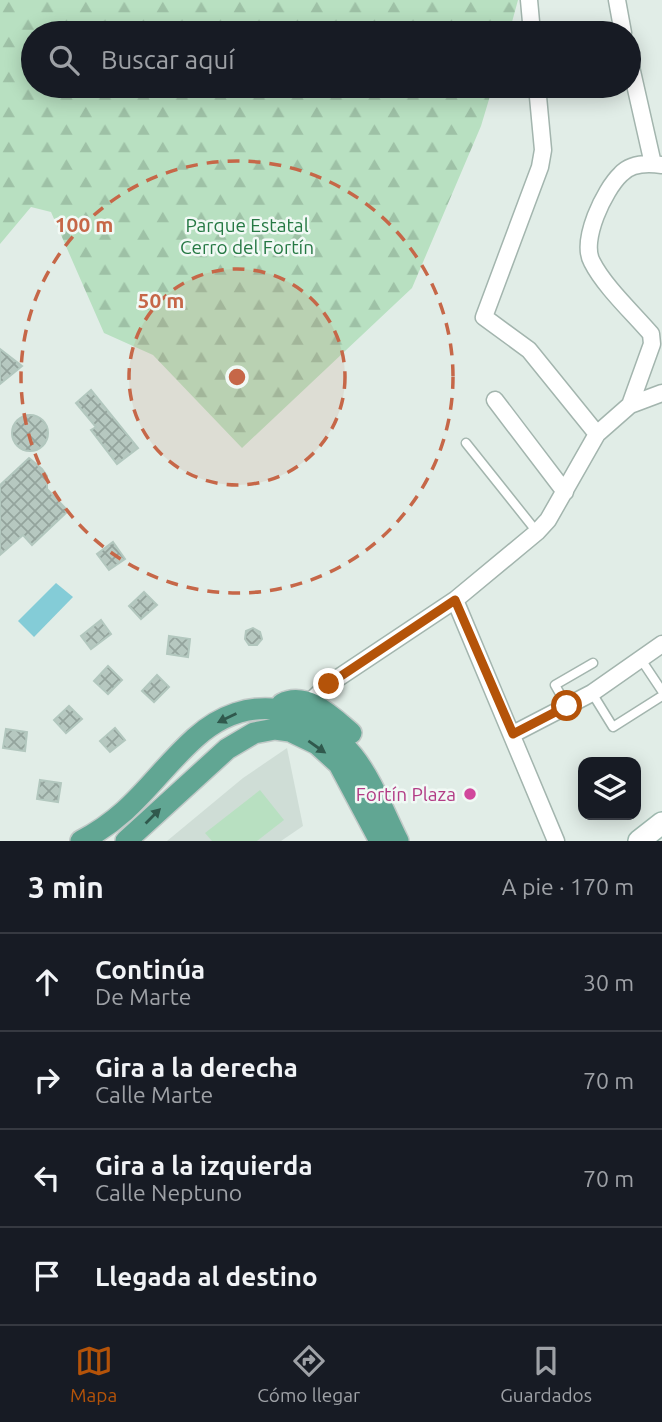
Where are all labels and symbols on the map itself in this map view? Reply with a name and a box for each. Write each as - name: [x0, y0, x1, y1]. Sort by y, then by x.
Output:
- text: 100 m: [55, 212, 113, 236]
- park label: Parque Estatal Cerro del Fortín: [180, 214, 314, 258]
- text: 50 m: [138, 288, 184, 312]
- centre of rings: [225, 365, 249, 389]
- route end: [313, 668, 344, 699]
- route start: [551, 690, 582, 721]
- one-way arrow: [217, 712, 237, 724]
- one-way arrow: [308, 740, 326, 754]
- place label: Fortín Plaza: [356, 783, 456, 805]
- marker: Fortín Plaza: [462, 786, 478, 802]
- one-way arrow: [145, 807, 162, 824]

